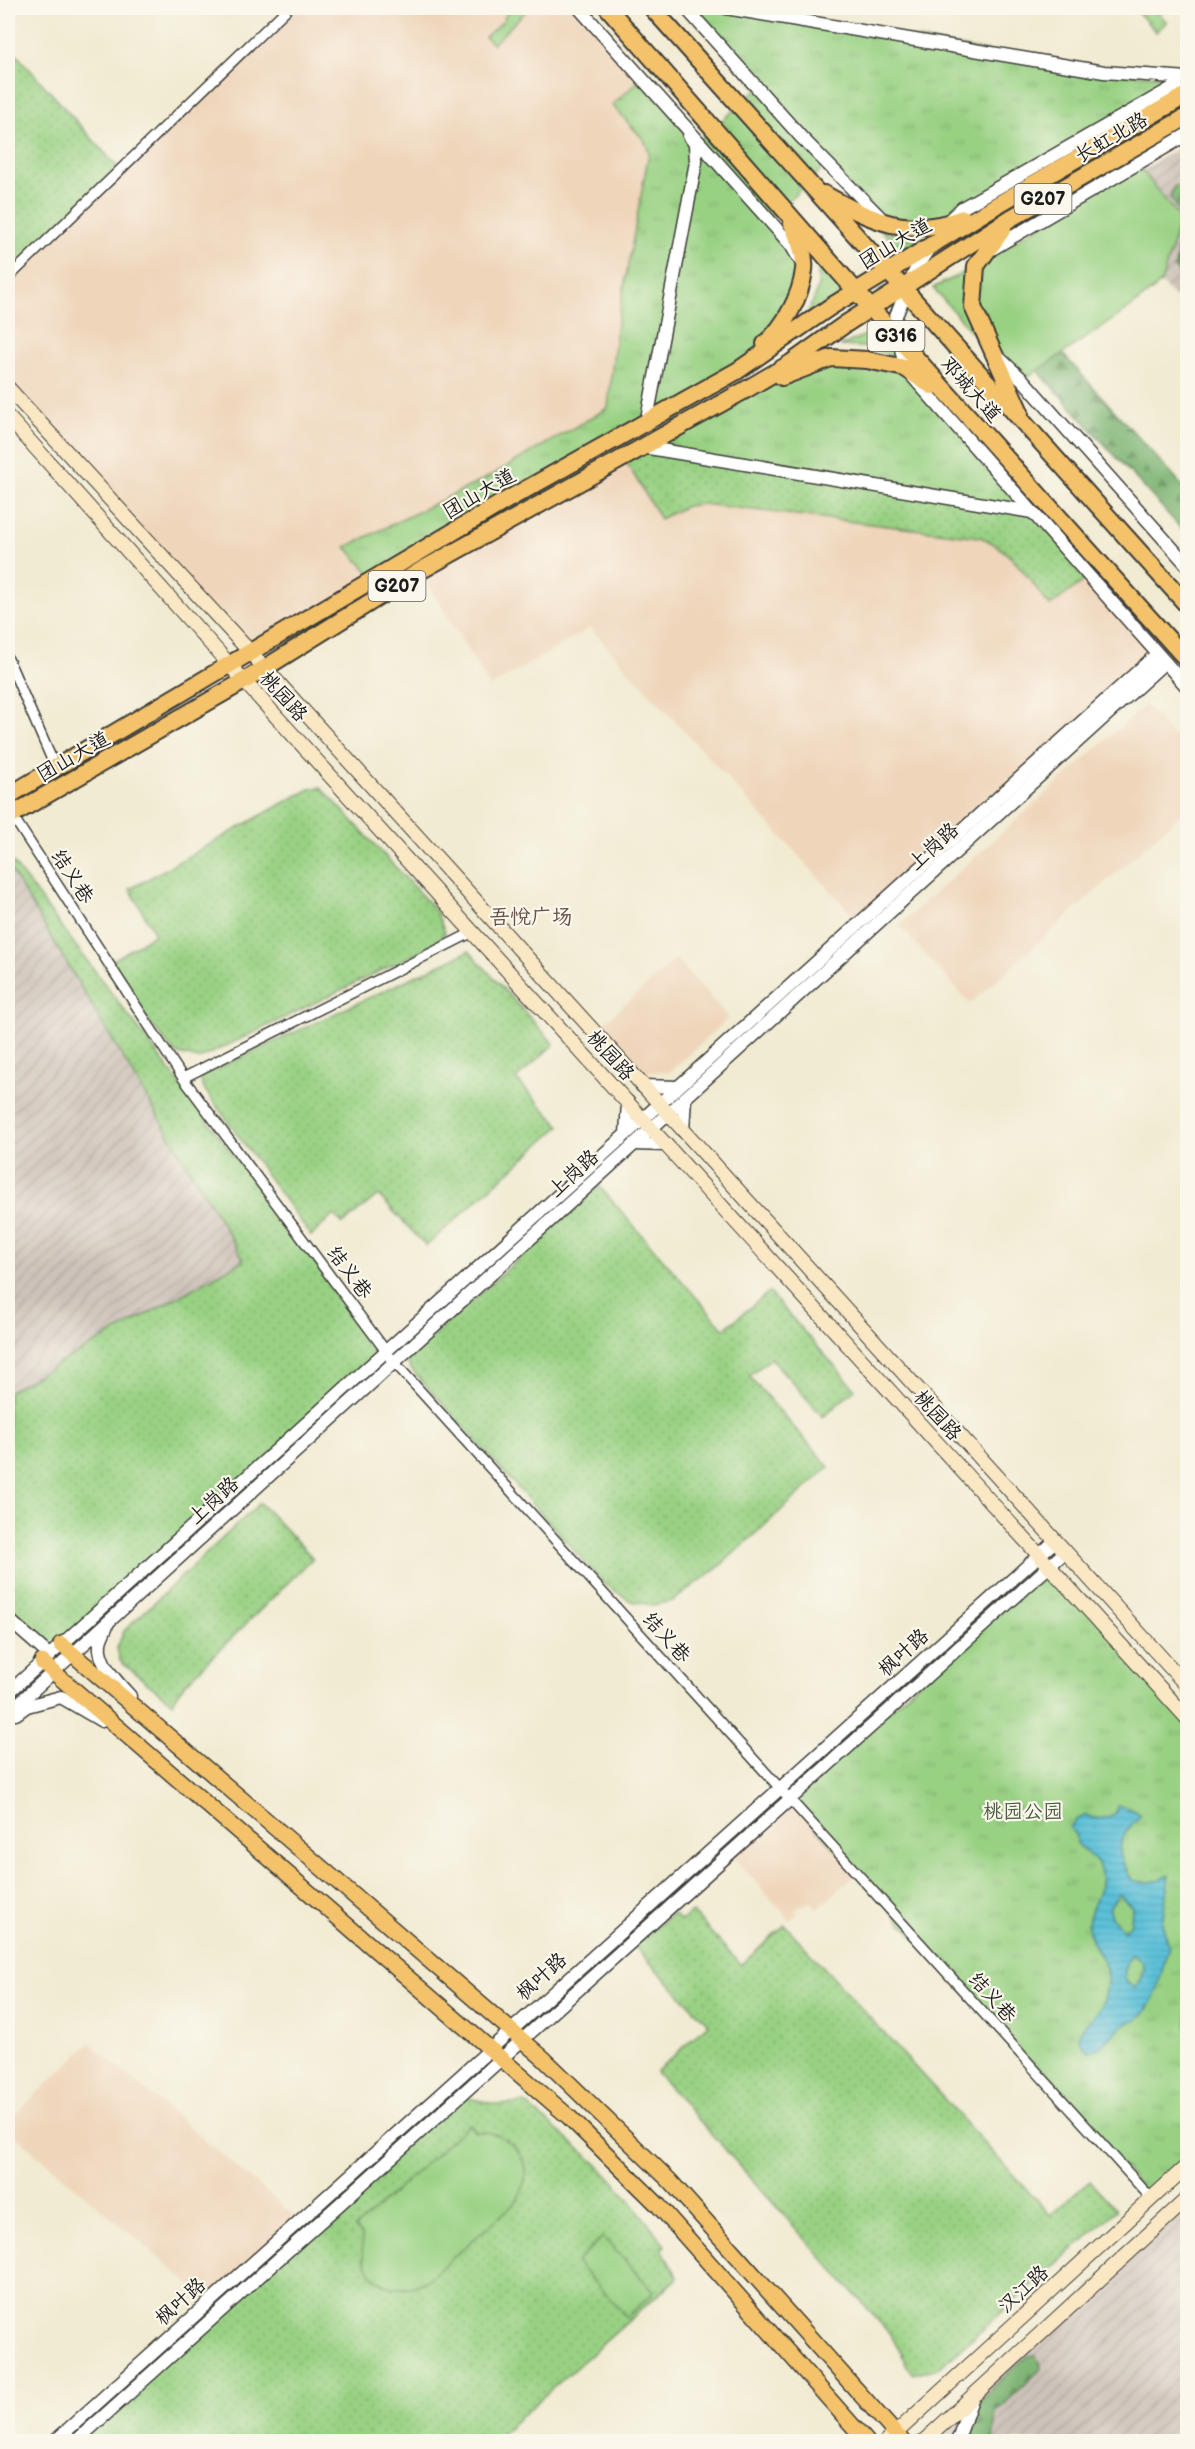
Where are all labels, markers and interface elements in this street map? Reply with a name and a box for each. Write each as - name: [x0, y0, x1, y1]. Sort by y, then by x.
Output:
- street label: 长虹北路: [1071, 107, 1153, 168]
- road number: G207: [1014, 184, 1072, 214]
- street label: 团山大道: [855, 213, 936, 275]
- road number: G316: [868, 321, 924, 351]
- street label: 邓城大道: [935, 352, 1006, 427]
- street label: 团山大道: [439, 463, 520, 524]
- road number: G207: [368, 571, 426, 601]
- street label: 桃园路: [254, 666, 313, 728]
- street label: 团山大道: [33, 726, 114, 787]
- street label: 上岗路: [903, 817, 965, 876]
- street label: 结义巷: [46, 845, 99, 909]
- district label: 吾悦广场: [489, 905, 573, 930]
- street label: 桃园路: [581, 1025, 640, 1087]
- street label: 上岗路: [543, 1144, 605, 1203]
- street label: 结义巷: [322, 1241, 377, 1305]
- street label: 桃园路: [908, 1385, 967, 1447]
- street label: 上岗路: [183, 1471, 245, 1530]
- street label: 结义巷: [637, 1607, 696, 1669]
- street label: 枫叶路: [873, 1623, 935, 1682]
- park label: 桃园公园: [983, 1800, 1063, 1824]
- street label: 枫叶路: [511, 1947, 573, 2006]
- street label: 结义巷: [963, 1967, 1022, 2029]
- street label: 汉江路: [994, 2260, 1055, 2319]
- street label: 枫叶路: [150, 2272, 212, 2331]

